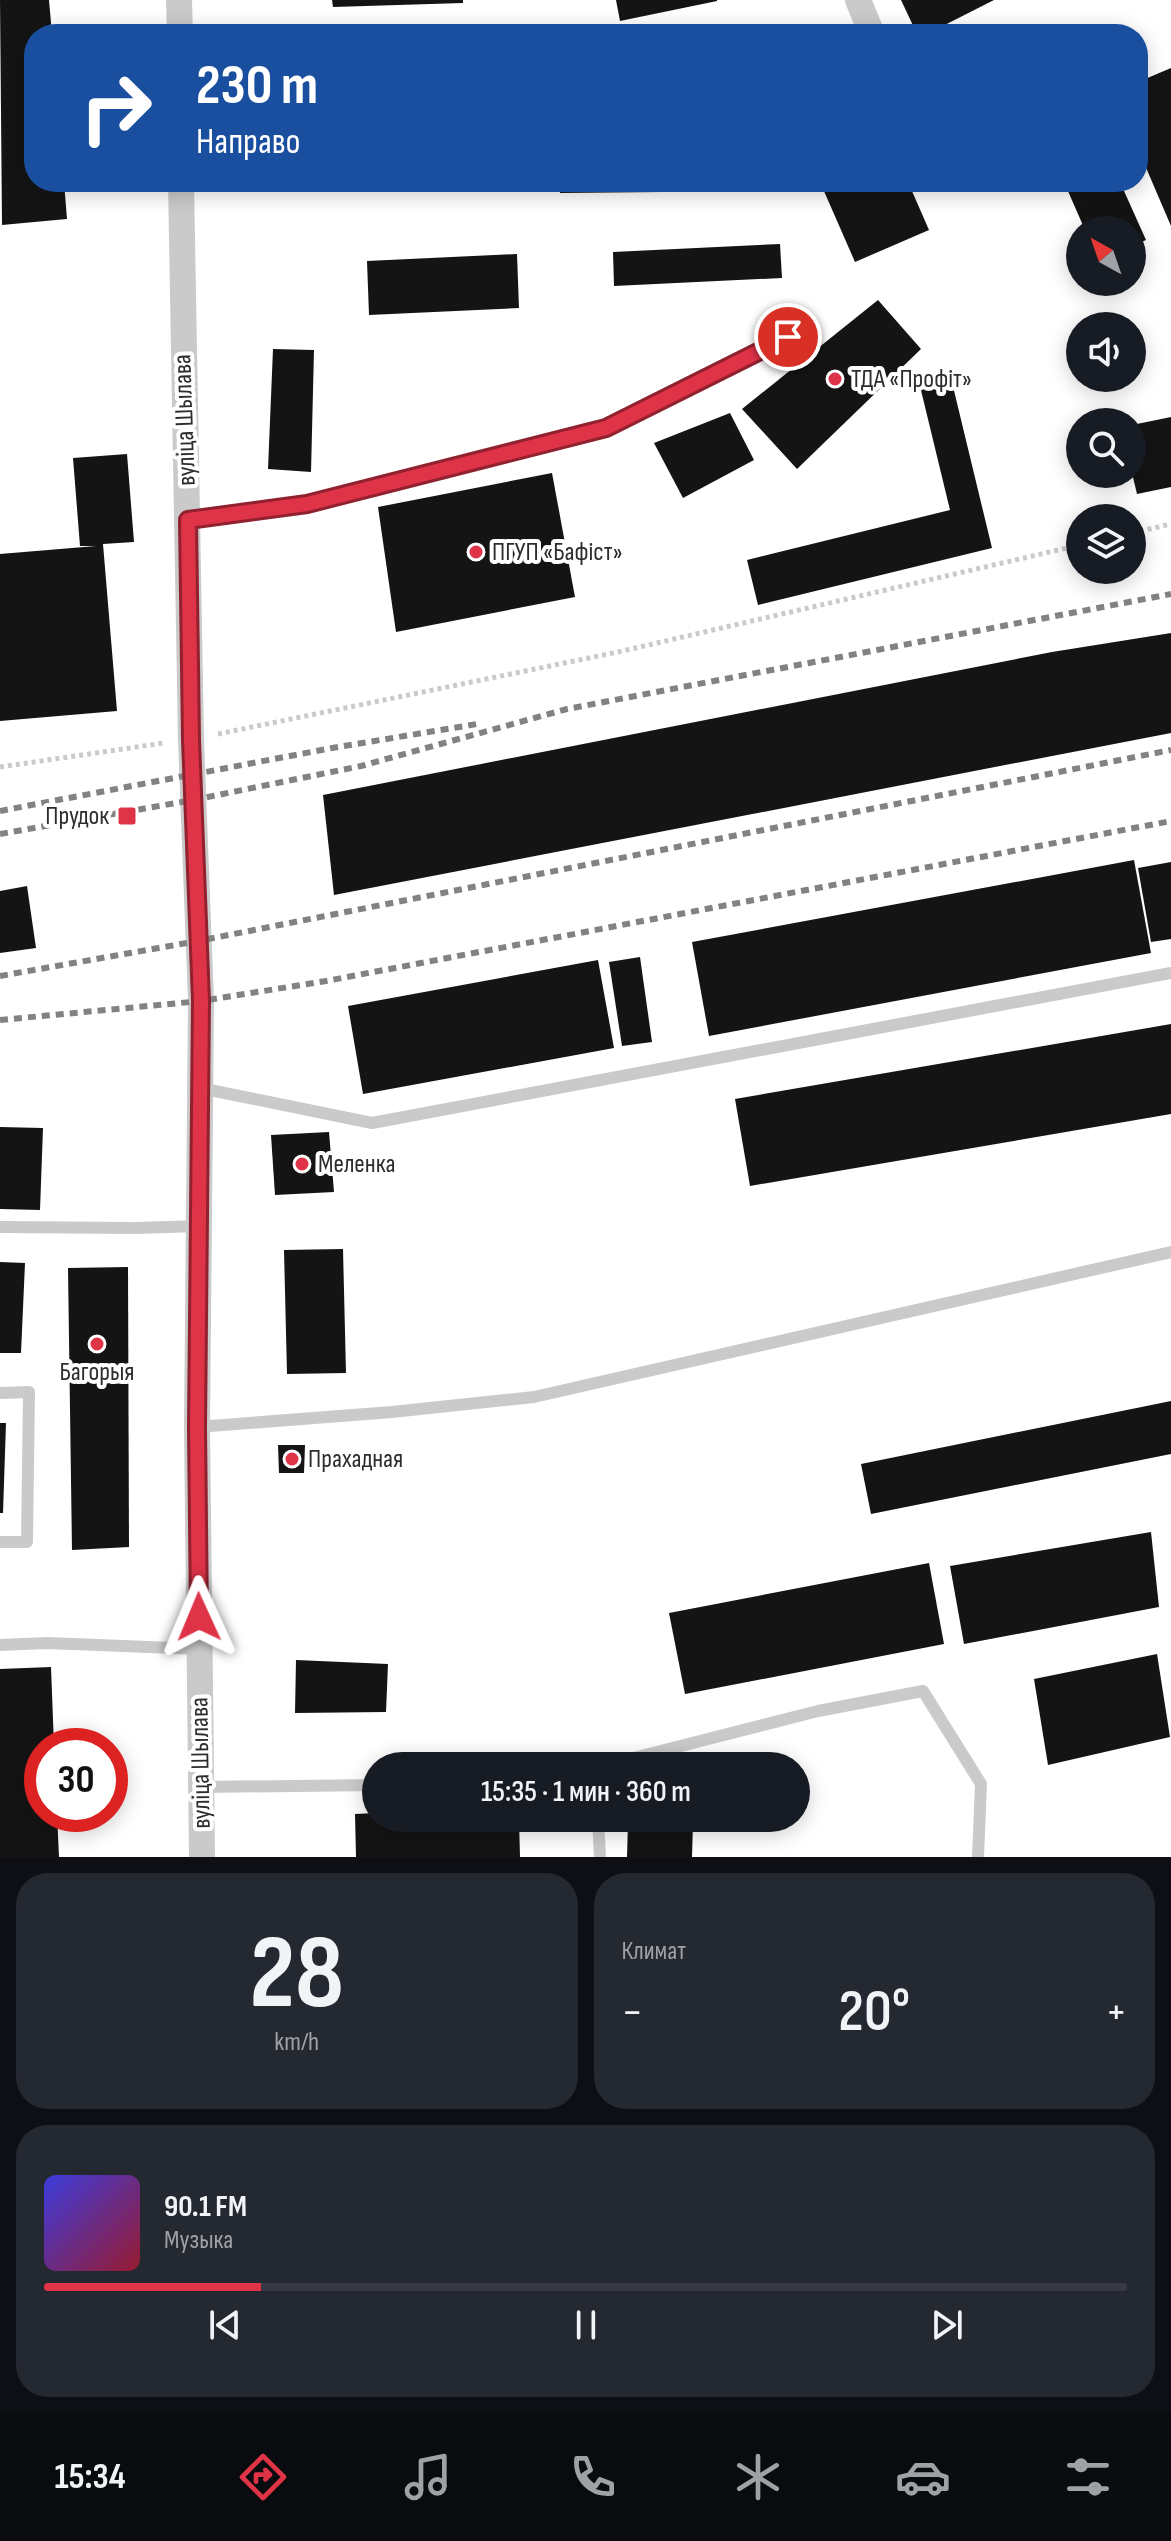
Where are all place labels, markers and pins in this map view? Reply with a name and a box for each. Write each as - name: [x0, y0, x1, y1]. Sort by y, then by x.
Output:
- pin: [754, 303, 822, 371]
- place label: ТДА «Профіт»: [851, 364, 972, 395]
- marker: ТДА «Профіт»: [826, 370, 844, 388]
- place label: ПГУП «Бафіст»: [492, 537, 623, 568]
- marker: ПГУП «Бафіст»: [467, 543, 485, 561]
- place label: Прудок: [45, 801, 109, 832]
- marker: Прудок: [116, 805, 138, 827]
- place label: Меленка: [318, 1149, 395, 1180]
- marker: Меленка: [293, 1155, 311, 1173]
- marker: Багорыя: [88, 1335, 106, 1353]
- place label: Багорыя: [59, 1357, 135, 1388]
- place label: Прахадная: [308, 1444, 403, 1475]
- marker: Прахадная: [283, 1450, 301, 1468]

